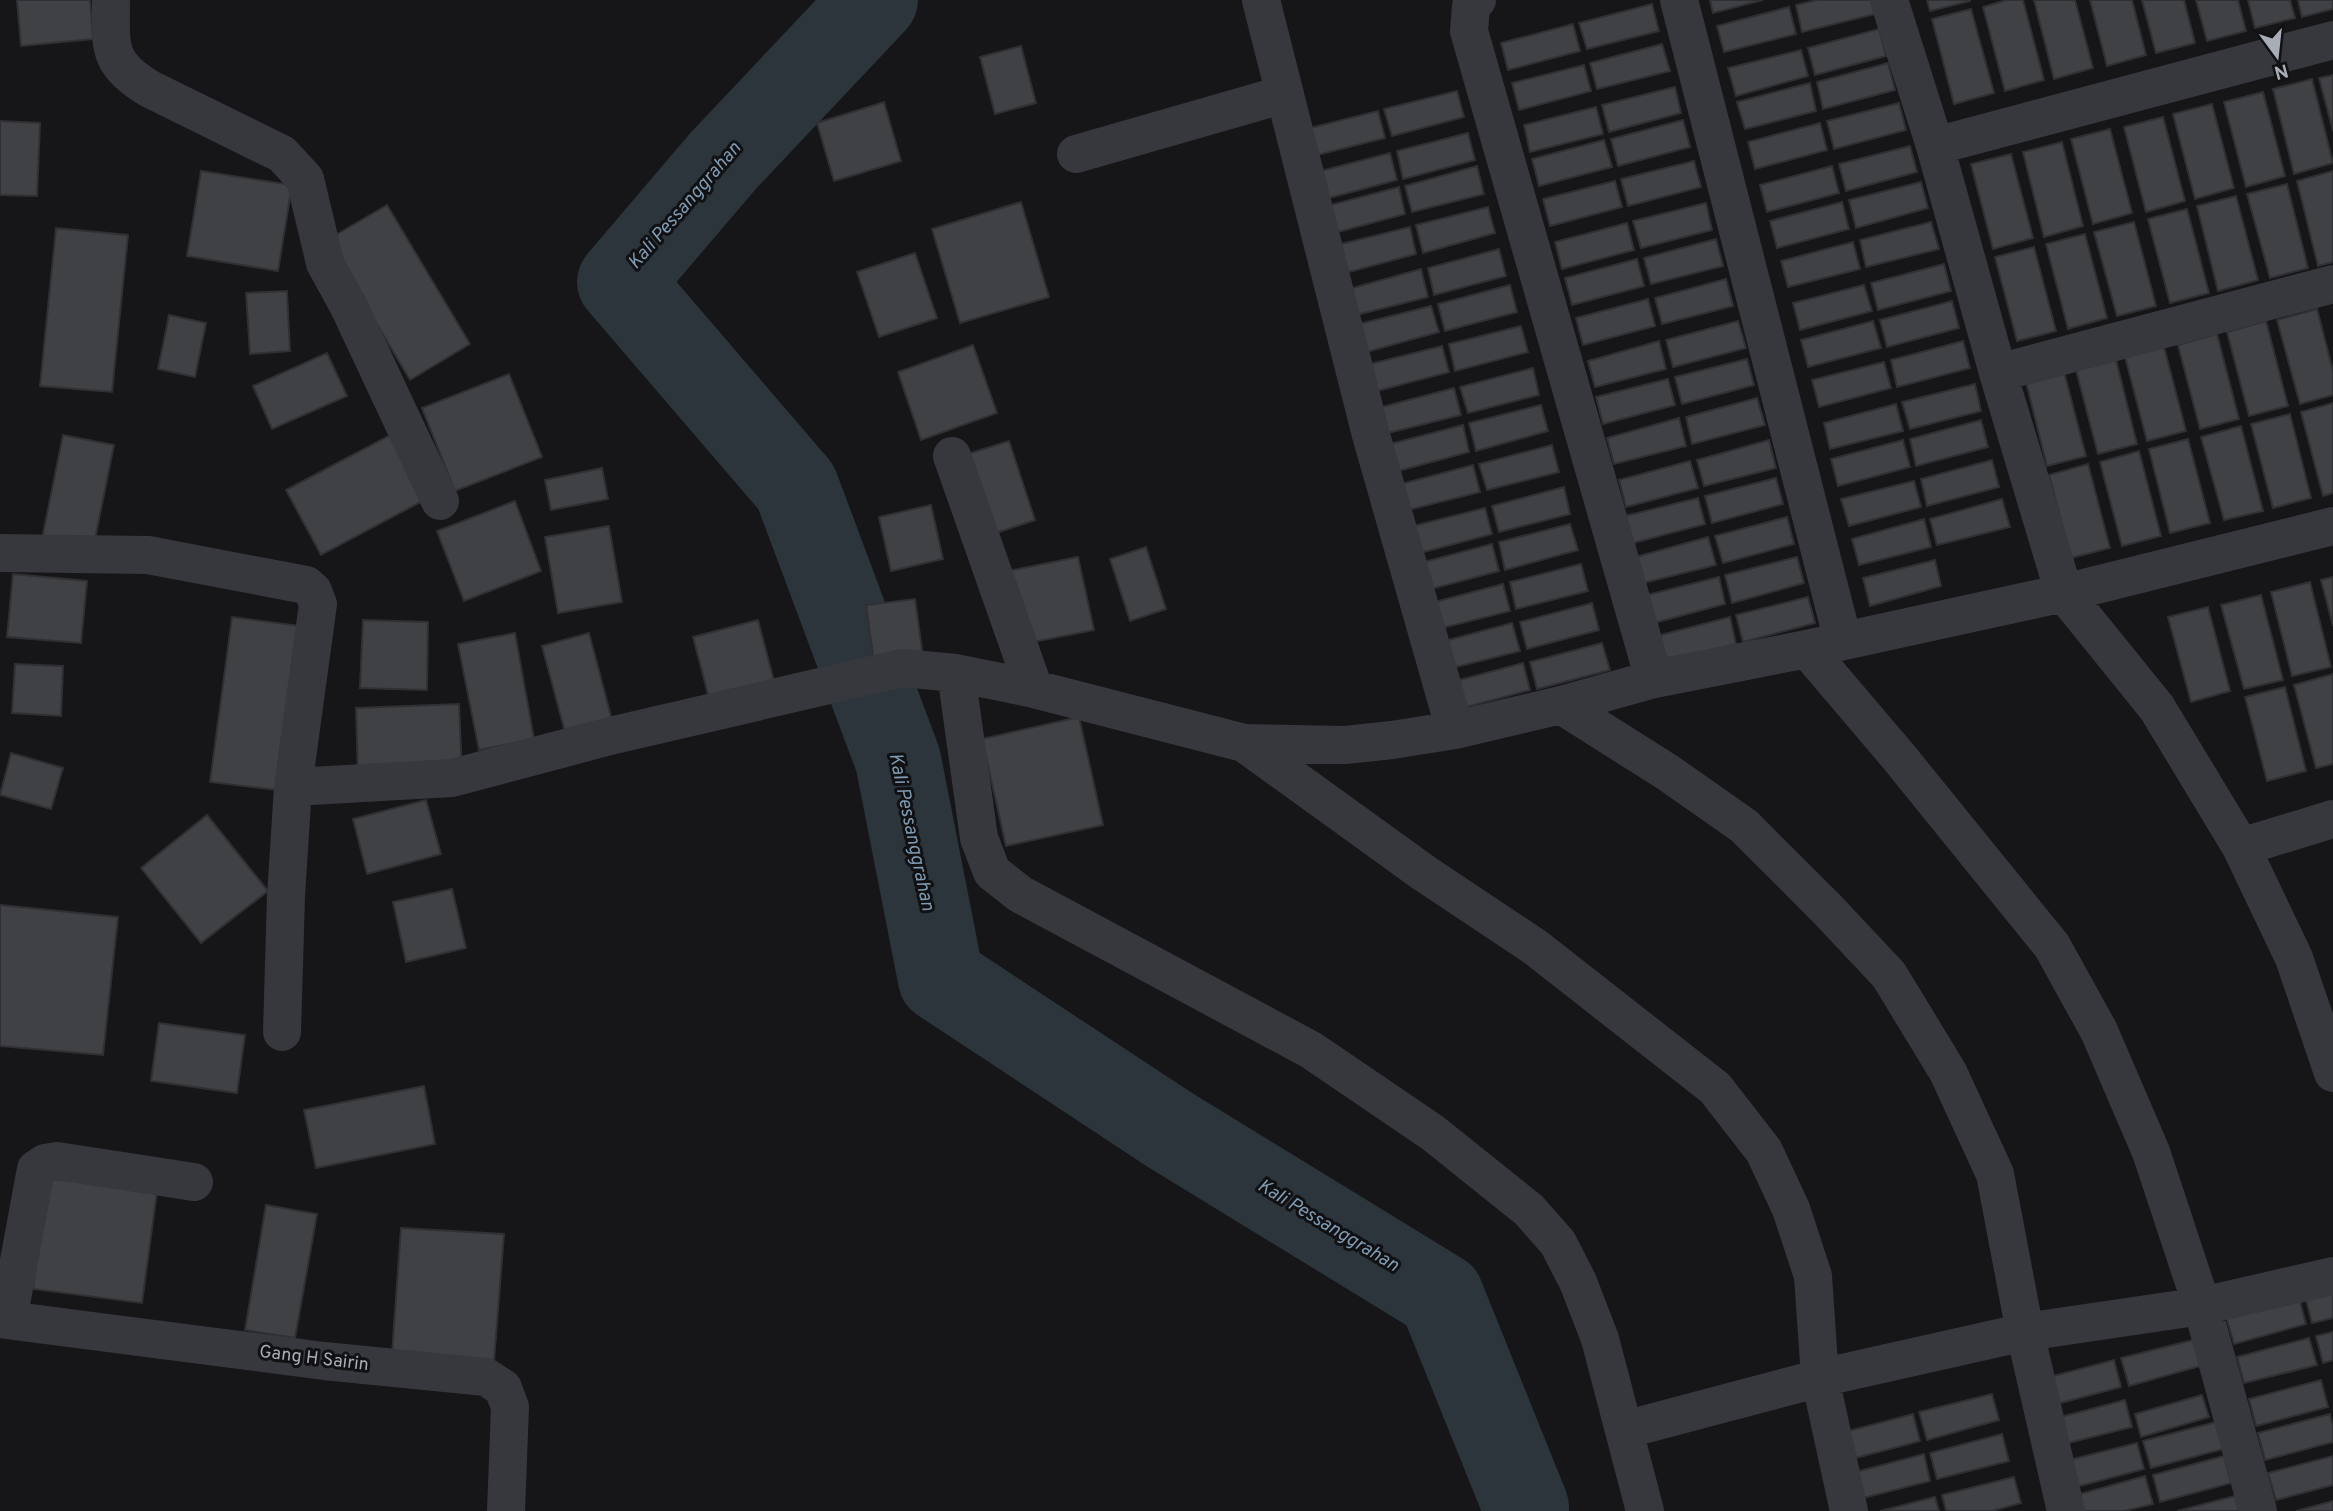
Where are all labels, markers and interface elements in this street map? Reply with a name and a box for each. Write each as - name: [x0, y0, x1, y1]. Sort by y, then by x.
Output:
- north arrow: [2242, 21, 2312, 91]
- text: N: [2271, 57, 2291, 84]
- water label: Kali Pessanggrahan: [623, 137, 747, 275]
- water label: Kali Pessanggrahan: [883, 751, 940, 914]
- water label: Kali Pessanggrahan: [1253, 1174, 1404, 1278]
- street label: Gang H Sairin: [258, 1341, 370, 1377]

